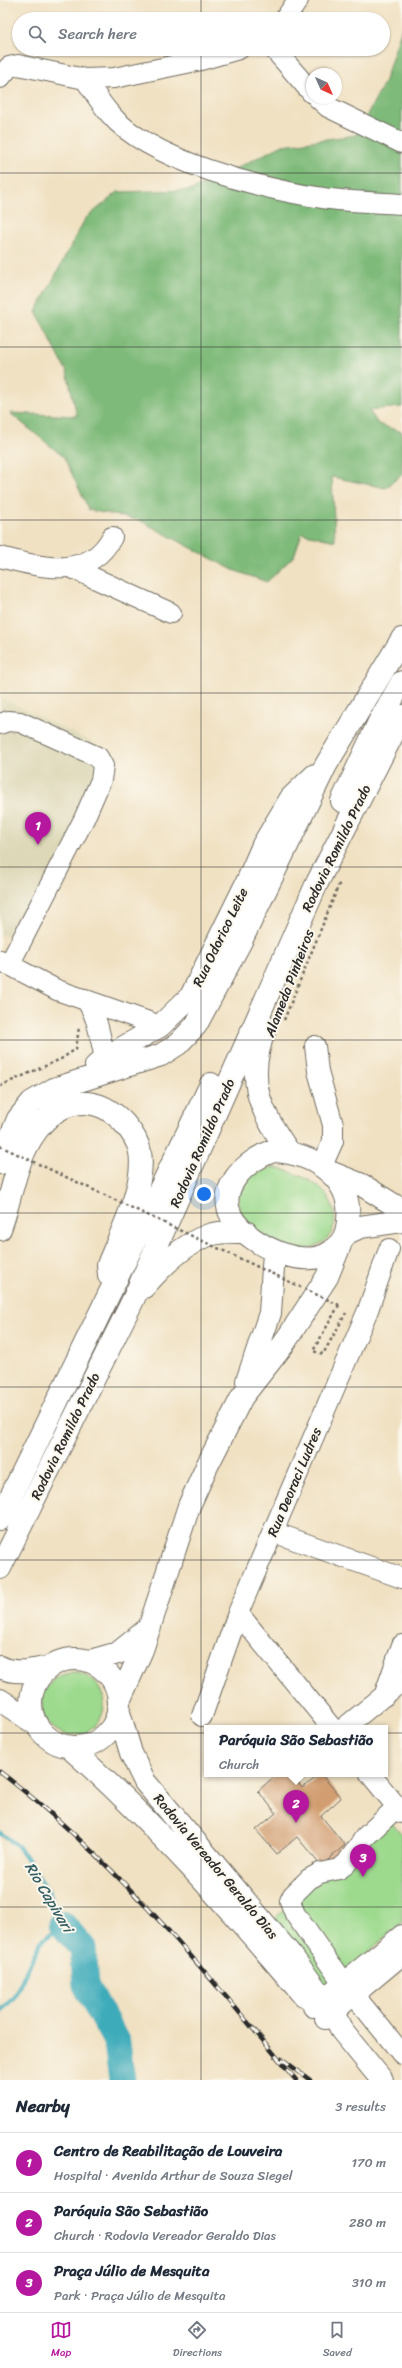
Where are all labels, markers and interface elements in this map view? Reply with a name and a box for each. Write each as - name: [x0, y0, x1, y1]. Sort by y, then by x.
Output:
- search box: [12, 12, 390, 56]
- text: Search here: [58, 21, 137, 47]
- icon: search: [26, 23, 48, 45]
- north arrow: [306, 68, 342, 104]
- street label: Rodovia Romildo Prado: [295, 780, 378, 916]
- pin: 1: [25, 812, 51, 845]
- street label: Rua Odorico Leite: [186, 883, 255, 991]
- street label: Alameda Pinheiros: [257, 925, 322, 1042]
- street label: Rodovia Romildo Prado: [163, 1075, 242, 1212]
- your location: [194, 1184, 214, 1204]
- street label: Rodovia Romildo Prado: [24, 1368, 107, 1504]
- street label: Rua Deoraci Ludres: [260, 1423, 329, 1541]
- popup: [204, 1725, 388, 1777]
- text: Paróquia São Sebastião: [219, 1727, 373, 1753]
- text: Church: [219, 1753, 259, 1776]
- street label: Rodovia Vereador Geraldo Dias: [147, 1788, 285, 1945]
- pin: 2: [283, 1790, 309, 1823]
- pin: 3: [350, 1844, 376, 1877]
- water label: Rio Capivari: [18, 1857, 82, 1940]
- text: Nearby: [16, 2091, 70, 2121]
- text: 3 results: [335, 2095, 386, 2118]
- text: Centro de Reabilitação de Louveira: [54, 2138, 282, 2164]
- text: 1: [26, 2151, 32, 2174]
- text: 170 m: [351, 2151, 386, 2174]
- text: Hospital · Avenida Arthur de Souza Siegel: [54, 2164, 293, 2187]
- text: Paróquia São Sebastião: [54, 2198, 208, 2224]
- text: 2: [25, 2211, 33, 2234]
- text: 280 m: [349, 2211, 386, 2234]
- text: Church · Rodovia Vereador Geraldo Dias: [54, 2224, 276, 2247]
- text: Praça Júlio de Mesquita: [54, 2258, 209, 2284]
- text: 3: [25, 2271, 33, 2294]
- text: 310 m: [352, 2271, 386, 2294]
- text: Park · Praça Júlio de Mesquita: [54, 2284, 226, 2307]
- tab: Map: [50, 2319, 72, 2362]
- tab: Directions: [173, 2319, 222, 2362]
- tab: Saved: [323, 2319, 352, 2362]

